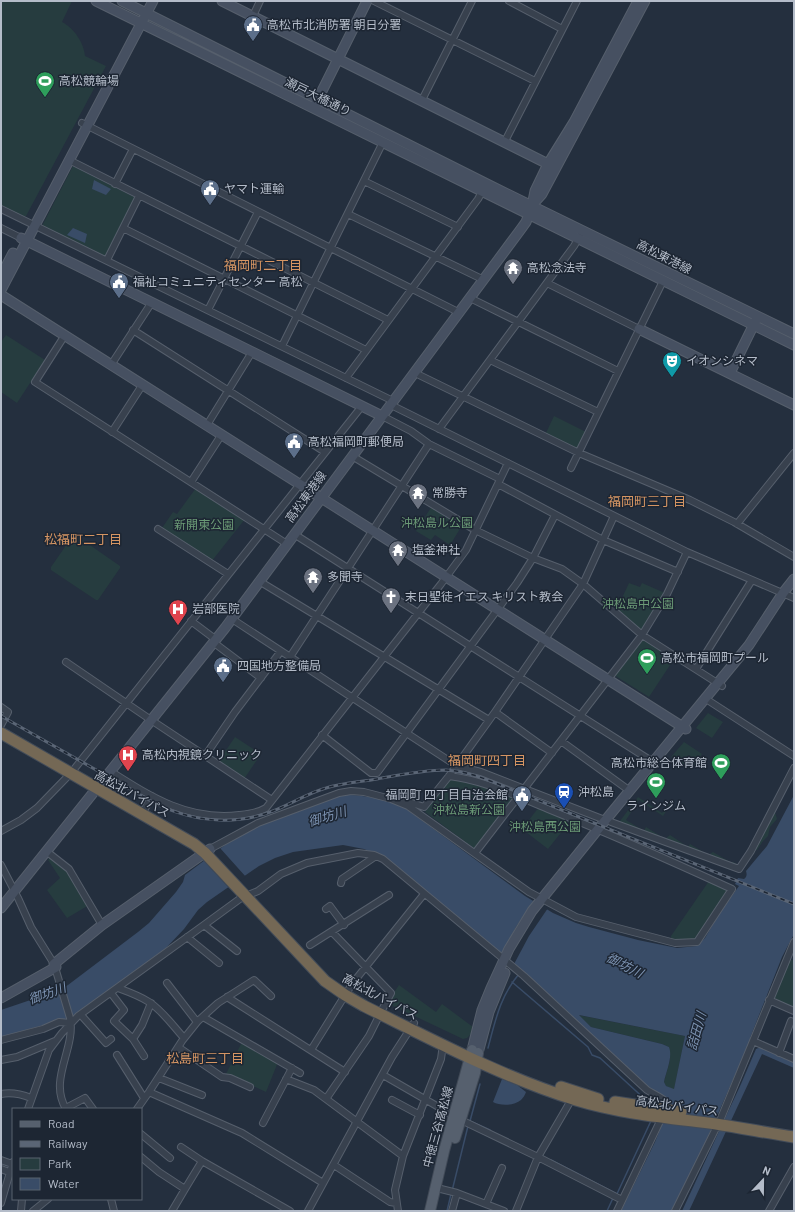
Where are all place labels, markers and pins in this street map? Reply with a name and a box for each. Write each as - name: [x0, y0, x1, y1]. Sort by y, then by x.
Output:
- public building icon: 高松市北消防署 朝日分署: [242, 14, 264, 42]
- place label: 高松市北消防署 朝日分署: [267, 17, 401, 31]
- sports icon: 高松競輪場: [34, 70, 56, 98]
- place label: 高松競輪場: [59, 73, 119, 87]
- public building icon: ヤマト運輸: [199, 178, 221, 206]
- place label: ヤマト運輸: [224, 181, 284, 195]
- temple icon: 高松念法寺: [502, 257, 524, 285]
- place label: 高松念法寺: [527, 260, 587, 274]
- public building icon: 福祉コミュニティセンター 高松: [108, 271, 130, 299]
- place label: 福祉コミュニティセンター 高松: [133, 274, 303, 288]
- theatre icon: イオンシネマ: [661, 350, 683, 378]
- place label: イオンシネマ: [686, 353, 758, 367]
- public building icon: 高松福岡町郵便局: [283, 431, 305, 459]
- place label: 高松福岡町郵便局: [308, 434, 404, 448]
- temple icon: 常勝寺: [407, 482, 429, 510]
- place label: 常勝寺: [432, 485, 468, 499]
- temple icon: 塩釜神社: [387, 539, 409, 567]
- place label: 塩釜神社: [412, 542, 460, 556]
- temple icon: 多聞寺: [302, 566, 324, 594]
- place label: 多聞寺: [327, 569, 363, 583]
- church icon: 末日聖徒イエス キリスト教会: [380, 586, 402, 614]
- place label: 末日聖徒イエス キリスト教会: [405, 589, 563, 603]
- hospital icon: 岩部医院: [167, 598, 189, 626]
- place label: 岩部医院: [192, 601, 240, 615]
- sports icon: 高松市福岡町プール: [636, 647, 658, 675]
- place label: 高松市福岡町プール: [661, 650, 769, 664]
- public building icon: 四国地方整備局: [212, 655, 234, 683]
- place label: 四国地方整備局: [237, 658, 321, 672]
- hospital icon: 高松内視鏡クリニック: [117, 744, 139, 772]
- place label: 高松内視鏡クリニック: [142, 747, 262, 761]
- sports icon: 高松市総合体育館: [710, 752, 732, 780]
- place label: 高松市総合体育館: [611, 755, 707, 769]
- sports icon: ラインジム: [645, 771, 667, 799]
- station icon: 沖松島: [553, 781, 575, 809]
- public building icon: 福岡町 四丁目自治会館: [511, 784, 533, 812]
- place label: 沖松島: [578, 784, 614, 798]
- place label: 福岡町 四丁目自治会館: [386, 787, 508, 801]
- place label: ラインジム: [626, 798, 686, 812]

